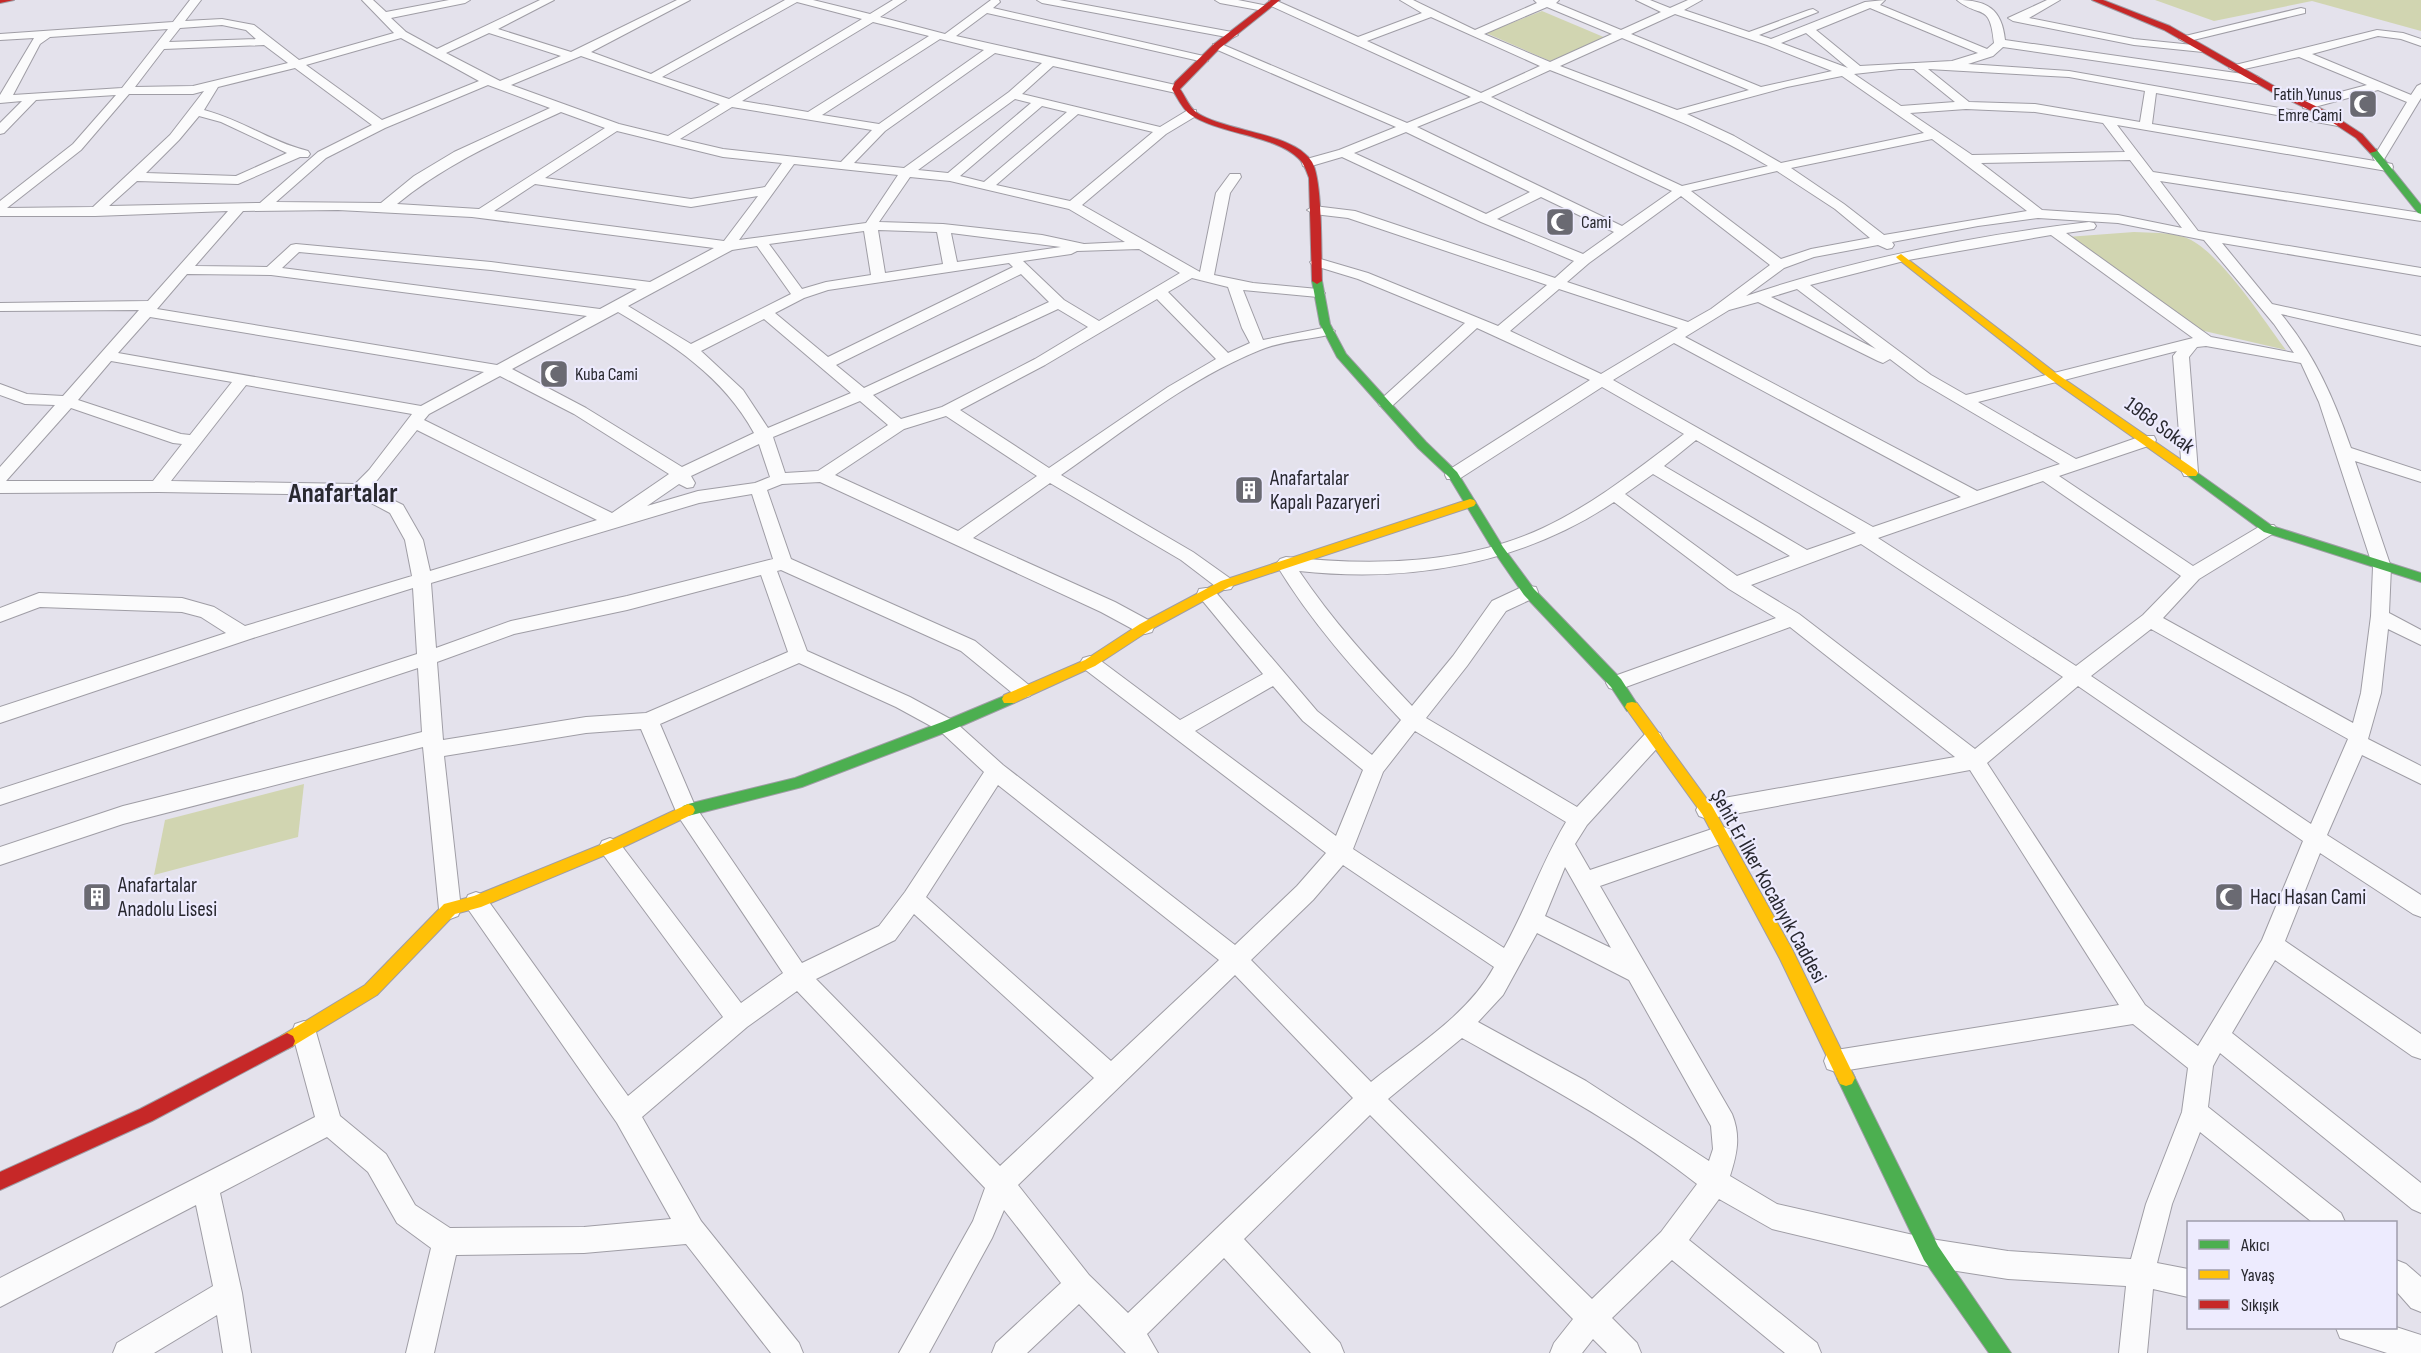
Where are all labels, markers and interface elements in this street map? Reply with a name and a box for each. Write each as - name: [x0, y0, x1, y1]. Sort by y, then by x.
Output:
- place label: Fatih Yunus Emre Cami: [2273, 84, 2342, 126]
- mosque icon: Fatih Yunus Emre Cami: [2347, 88, 2379, 120]
- mosque icon: Cami: [1544, 206, 1576, 238]
- place label: Cami: [1581, 212, 1611, 233]
- mosque icon: Kuba Cami: [538, 358, 570, 390]
- place label: Kuba Cami: [575, 364, 638, 385]
- street label: 1968 Sokak: [2120, 392, 2200, 459]
- place label: Anafartalar Kapalı Pazaryeri: [1269, 466, 1380, 515]
- building icon: Anafartalar Kapalı Pazaryeri: [1233, 474, 1265, 506]
- district label: Anafartalar: [287, 478, 398, 510]
- street label: Şehit Er İlker Kocabıyık Caddesi: [1705, 785, 1832, 987]
- place label: Anafartalar Anadolu Lisesi: [117, 873, 217, 922]
- building icon: Anafartalar Anadolu Lisesi: [81, 881, 113, 913]
- mosque icon: Hacı Hasan Cami: [2213, 881, 2245, 913]
- place label: Hacı Hasan Cami: [2250, 885, 2366, 910]
- legend: [2187, 1221, 2397, 1329]
- text: Akıcı: [2240, 1235, 2270, 1256]
- text: Yavaş: [2241, 1265, 2275, 1286]
- text: Sıkışık: [2241, 1295, 2279, 1316]

